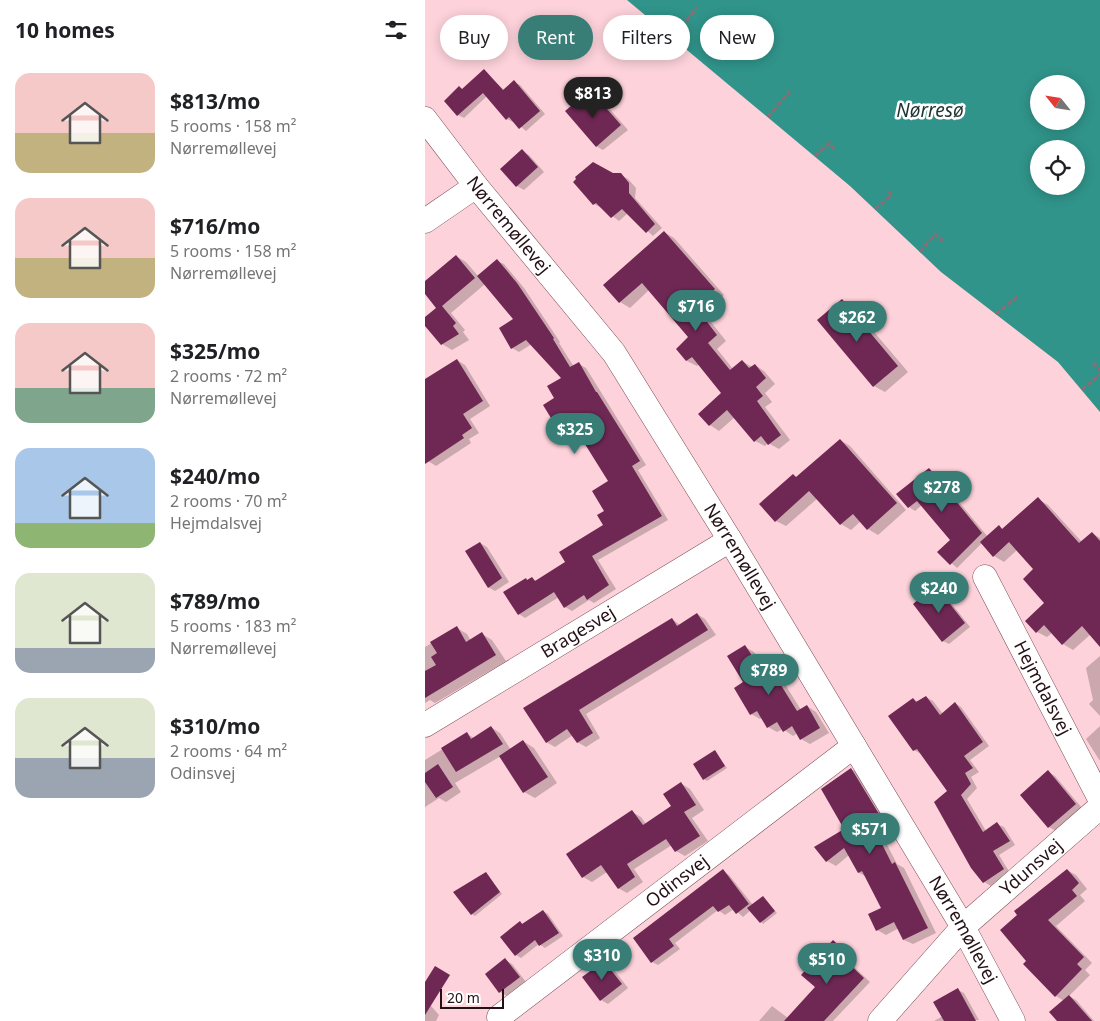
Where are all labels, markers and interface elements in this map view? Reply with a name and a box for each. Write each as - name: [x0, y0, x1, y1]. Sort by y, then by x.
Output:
- chip: Buy: [440, 15, 508, 60]
- chip: Rent: [518, 15, 593, 60]
- chip: Filters: [603, 15, 690, 60]
- chip: New: [700, 15, 774, 60]
- text: 10 homes: [15, 16, 115, 44]
- icon: filters: [382, 16, 410, 44]
- north arrow: [1030, 75, 1085, 130]
- map controls: [1030, 75, 1085, 195]
- pin: $813: [563, 76, 623, 119]
- text: $813: [575, 82, 611, 104]
- text: $813/mo: [170, 87, 260, 115]
- icon: home: [55, 93, 115, 153]
- water label: Nørresø: [896, 97, 964, 123]
- text: 5 rooms · 158 m²: [170, 115, 296, 137]
- text: Nørremøllevej: [170, 137, 277, 159]
- button: locate: [1030, 140, 1085, 195]
- street label: Nørremøllevej: [462, 171, 557, 278]
- text: $716/mo: [170, 212, 260, 240]
- icon: home: [55, 218, 115, 278]
- text: 5 rooms · 158 m²: [170, 240, 296, 262]
- text: Nørremøllevej: [170, 262, 277, 284]
- pin: $716: [666, 290, 726, 332]
- text: $716: [678, 295, 714, 317]
- pin: $262: [827, 300, 887, 343]
- text: $262: [839, 306, 875, 328]
- text: $325/mo: [170, 337, 260, 365]
- icon: home: [55, 343, 115, 403]
- text: 2 rooms · 72 m²: [170, 365, 287, 387]
- text: Nørremøllevej: [170, 387, 277, 409]
- pin: $325: [545, 412, 605, 455]
- text: $325: [557, 418, 593, 440]
- text: $240/mo: [170, 462, 260, 490]
- icon: home: [55, 468, 115, 528]
- pin: $278: [912, 470, 972, 513]
- text: $278: [924, 476, 960, 498]
- text: 2 rooms · 70 m²: [170, 490, 287, 512]
- street label: Nørremøllevej: [699, 498, 782, 613]
- text: Hejmdalsvej: [170, 512, 262, 534]
- pin: $240: [909, 572, 969, 614]
- text: $240: [921, 577, 957, 599]
- text: $789/mo: [170, 587, 260, 615]
- icon: home: [55, 593, 115, 653]
- street label: Bragesvej: [536, 600, 619, 663]
- text: 5 rooms · 183 m²: [170, 615, 296, 637]
- street label: Hejmdalsvej: [1009, 636, 1078, 739]
- text: Nørremøllevej: [170, 637, 277, 659]
- pin: $789: [739, 654, 799, 696]
- text: $789: [751, 659, 787, 681]
- text: $310/mo: [170, 712, 260, 740]
- icon: home: [55, 718, 115, 778]
- text: 2 rooms · 64 m²: [170, 740, 287, 762]
- text: Odinsvej: [170, 762, 235, 784]
- pin: $571: [840, 812, 900, 855]
- text: $571: [852, 818, 888, 840]
- street label: Ydunsvej: [994, 833, 1067, 900]
- street label: Odinsvej: [640, 848, 713, 912]
- street label: Nørremøllevej: [924, 871, 1004, 987]
- pin: $310: [572, 938, 632, 981]
- pin: $510: [797, 942, 857, 985]
- text: $310: [584, 944, 620, 966]
- text: $510: [809, 948, 845, 970]
- scale bar: [440, 986, 504, 1009]
- text: 20 m: [447, 988, 480, 1007]

